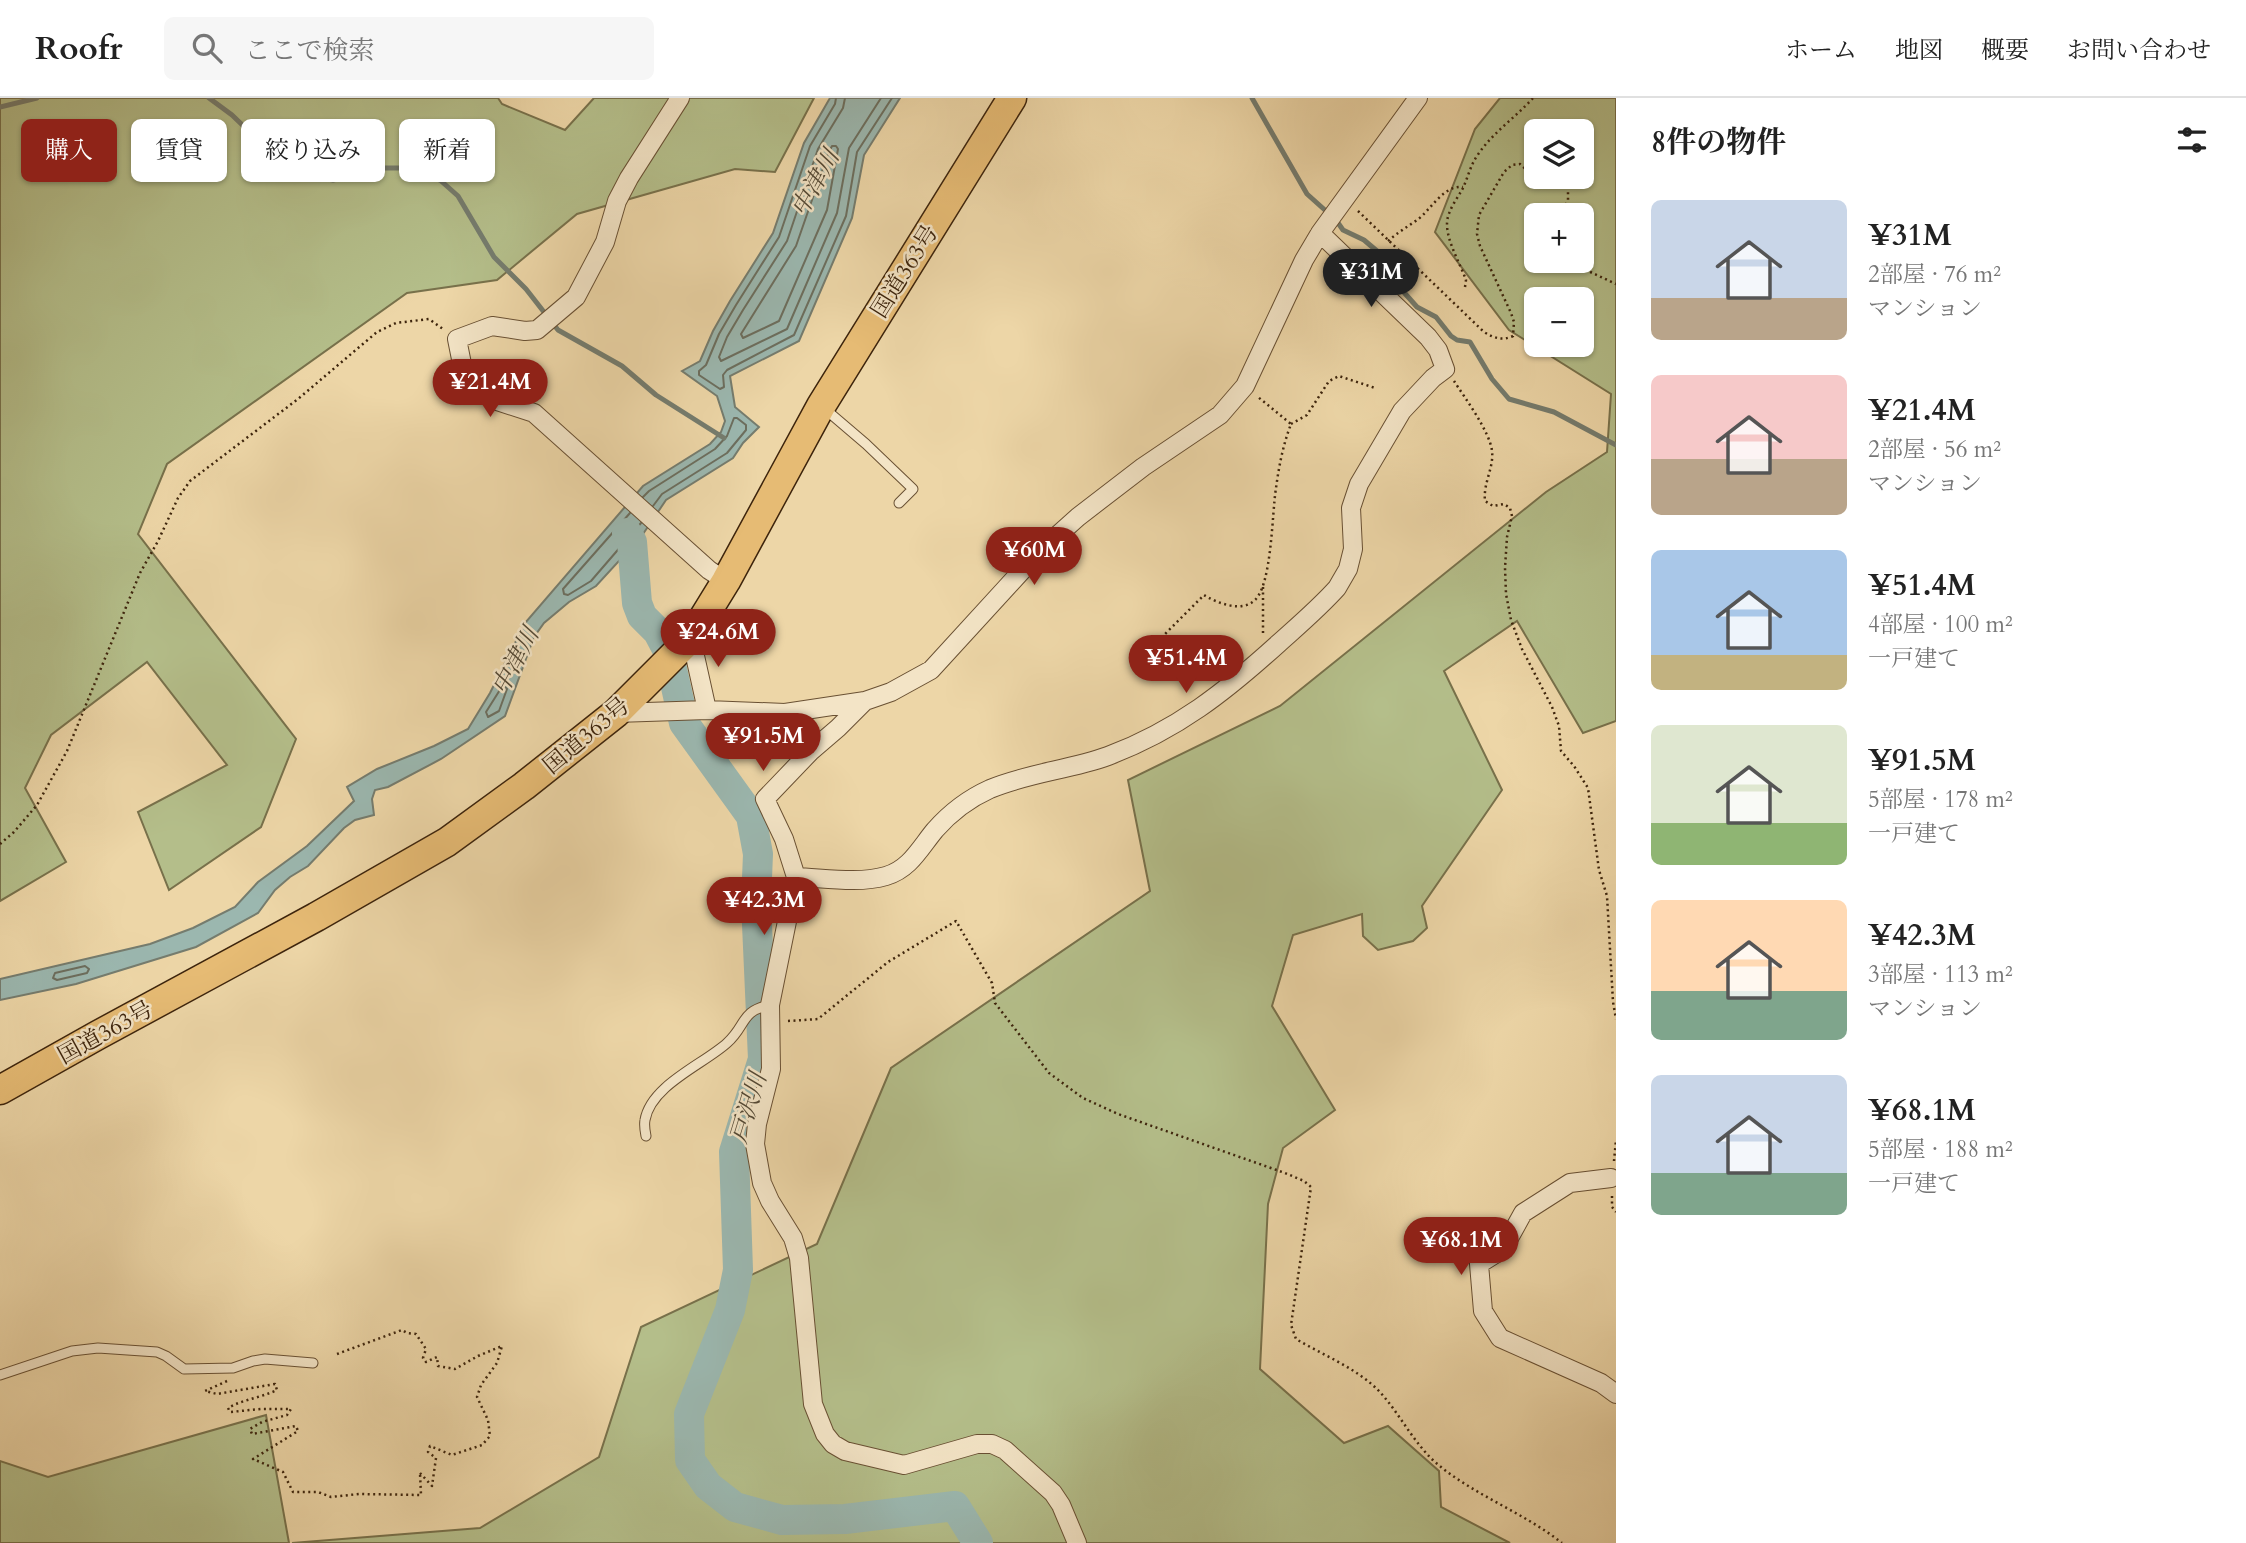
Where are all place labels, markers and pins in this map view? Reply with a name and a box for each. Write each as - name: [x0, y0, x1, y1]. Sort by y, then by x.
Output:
- pin: ¥31M: [1330, 250, 1412, 309]
- pin: ¥21.4M: [433, 360, 547, 419]
- pin: ¥60M: [993, 528, 1075, 587]
- pin: ¥24.6M: [661, 610, 775, 669]
- pin: ¥51.4M: [1129, 636, 1243, 695]
- pin: ¥91.5M: [706, 714, 820, 773]
- pin: ¥42.3M: [707, 878, 821, 937]
- pin: ¥68.1M: [1404, 1218, 1518, 1277]

